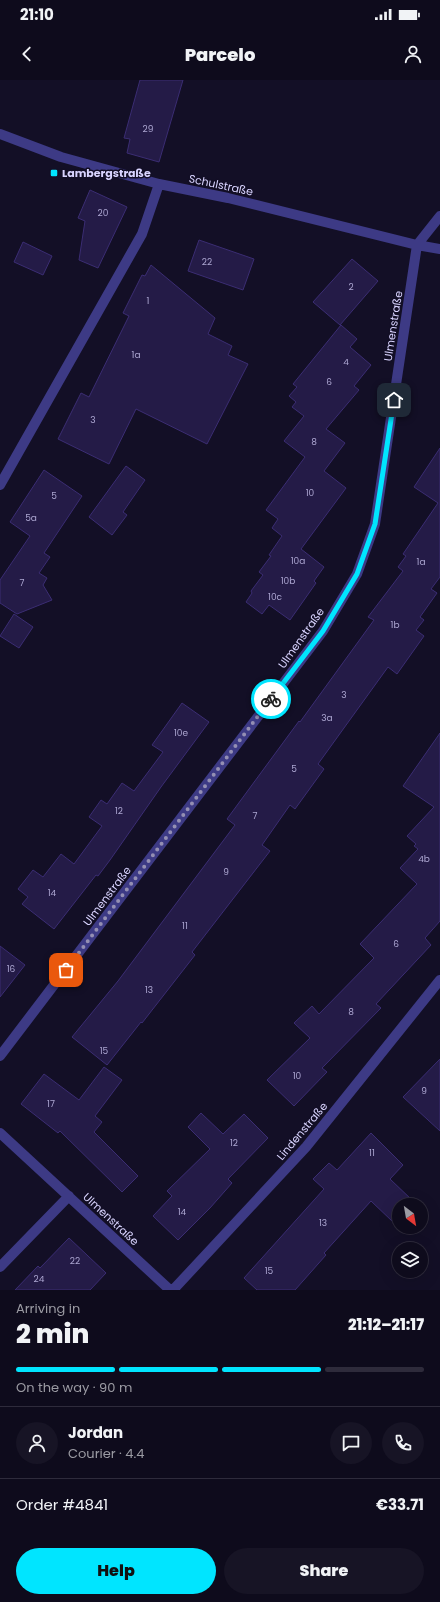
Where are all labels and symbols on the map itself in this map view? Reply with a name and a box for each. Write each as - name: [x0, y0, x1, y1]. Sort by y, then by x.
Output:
- house number: 29: [143, 123, 154, 135]
- place label: Lambergstraße: [62, 165, 151, 181]
- marker: Lambergstraße: [49, 168, 59, 178]
- street label: Schulstraße: [187, 170, 255, 200]
- house number: 20: [98, 207, 109, 219]
- house number: 22: [202, 256, 212, 268]
- house number: 2: [348, 281, 354, 293]
- street label: Ulmenstraße: [380, 290, 406, 362]
- house number: 1: [147, 295, 150, 307]
- house number: 1a: [132, 349, 140, 361]
- house number: 4: [343, 356, 349, 368]
- house number: 6: [326, 376, 332, 388]
- pin: [377, 383, 411, 417]
- house number: 3: [90, 414, 96, 426]
- house number: 8: [311, 436, 317, 448]
- house number: 10: [306, 487, 315, 499]
- house number: 5: [51, 490, 57, 502]
- house number: 5a: [25, 512, 37, 524]
- house number: 10a: [291, 555, 305, 567]
- house number: 1a: [417, 556, 425, 568]
- house number: 10b: [281, 575, 295, 587]
- house number: 7: [20, 577, 25, 589]
- house number: 10c: [268, 591, 283, 603]
- street label: Ulmenstraße: [274, 604, 328, 672]
- house number: 1b: [391, 619, 399, 631]
- courier: [251, 679, 291, 719]
- house number: 3: [341, 689, 347, 701]
- house number: 3a: [321, 712, 333, 724]
- house number: 10e: [174, 727, 188, 739]
- house number: 5: [291, 763, 297, 775]
- house number: 12: [115, 805, 123, 817]
- house number: 7: [253, 810, 258, 822]
- house number: 4b: [418, 853, 430, 865]
- street label: Ulmenstraße: [79, 863, 135, 929]
- house number: 9: [223, 866, 229, 878]
- house number: 14: [48, 887, 57, 899]
- house number: 11: [182, 920, 188, 932]
- house number: 6: [393, 938, 399, 950]
- pin: [49, 953, 83, 987]
- house number: 16: [7, 963, 16, 975]
- house number: 13: [145, 984, 153, 996]
- house number: 8: [348, 1006, 354, 1018]
- house number: 15: [100, 1045, 109, 1057]
- house number: 10: [293, 1070, 302, 1082]
- house number: 9: [421, 1085, 427, 1097]
- house number: 17: [47, 1098, 55, 1110]
- street label: Lindenstraße: [273, 1098, 331, 1163]
- house number: 12: [230, 1137, 238, 1149]
- house number: 11: [369, 1147, 375, 1159]
- street label: Ulmenstraße: [80, 1189, 143, 1249]
- north arrow: [392, 1198, 428, 1234]
- house number: 14: [178, 1206, 187, 1218]
- house number: 13: [319, 1217, 327, 1229]
- house number: 22: [70, 1255, 80, 1267]
- house number: 15: [265, 1265, 274, 1277]
- house number: 24: [34, 1273, 45, 1285]

